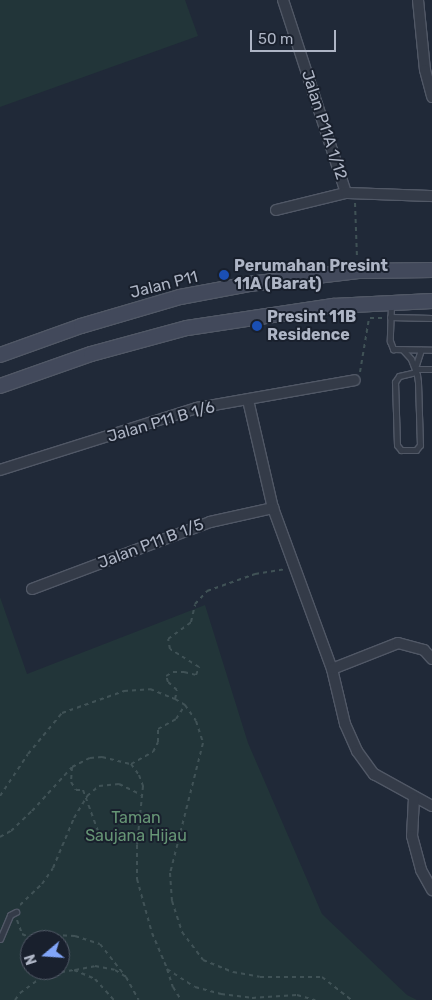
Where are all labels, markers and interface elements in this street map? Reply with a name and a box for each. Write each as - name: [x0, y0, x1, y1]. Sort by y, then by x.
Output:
- scale bar: [252, 20, 338, 52]
- text: 50 m: [258, 30, 293, 48]
- street label: Jalan P11A 1/12: [297, 68, 351, 182]
- place label: Perumahan Presint 11A (Barat): [234, 256, 388, 294]
- street label: Jalan P11: [128, 267, 200, 303]
- marker: Perumahan Presint 11A (Barat): [218, 269, 230, 281]
- place label: Presint 11B Residence: [267, 307, 356, 345]
- marker: Presint 11B Residence: [251, 320, 263, 332]
- street label: Jalan P11 B 1/6: [105, 397, 217, 447]
- street label: Jalan P11 B 1/5: [95, 515, 207, 573]
- park label: Taman Saujana Hijau: [85, 808, 187, 846]
- north arrow: [20, 930, 70, 980]
- text: N: [22, 952, 41, 967]

